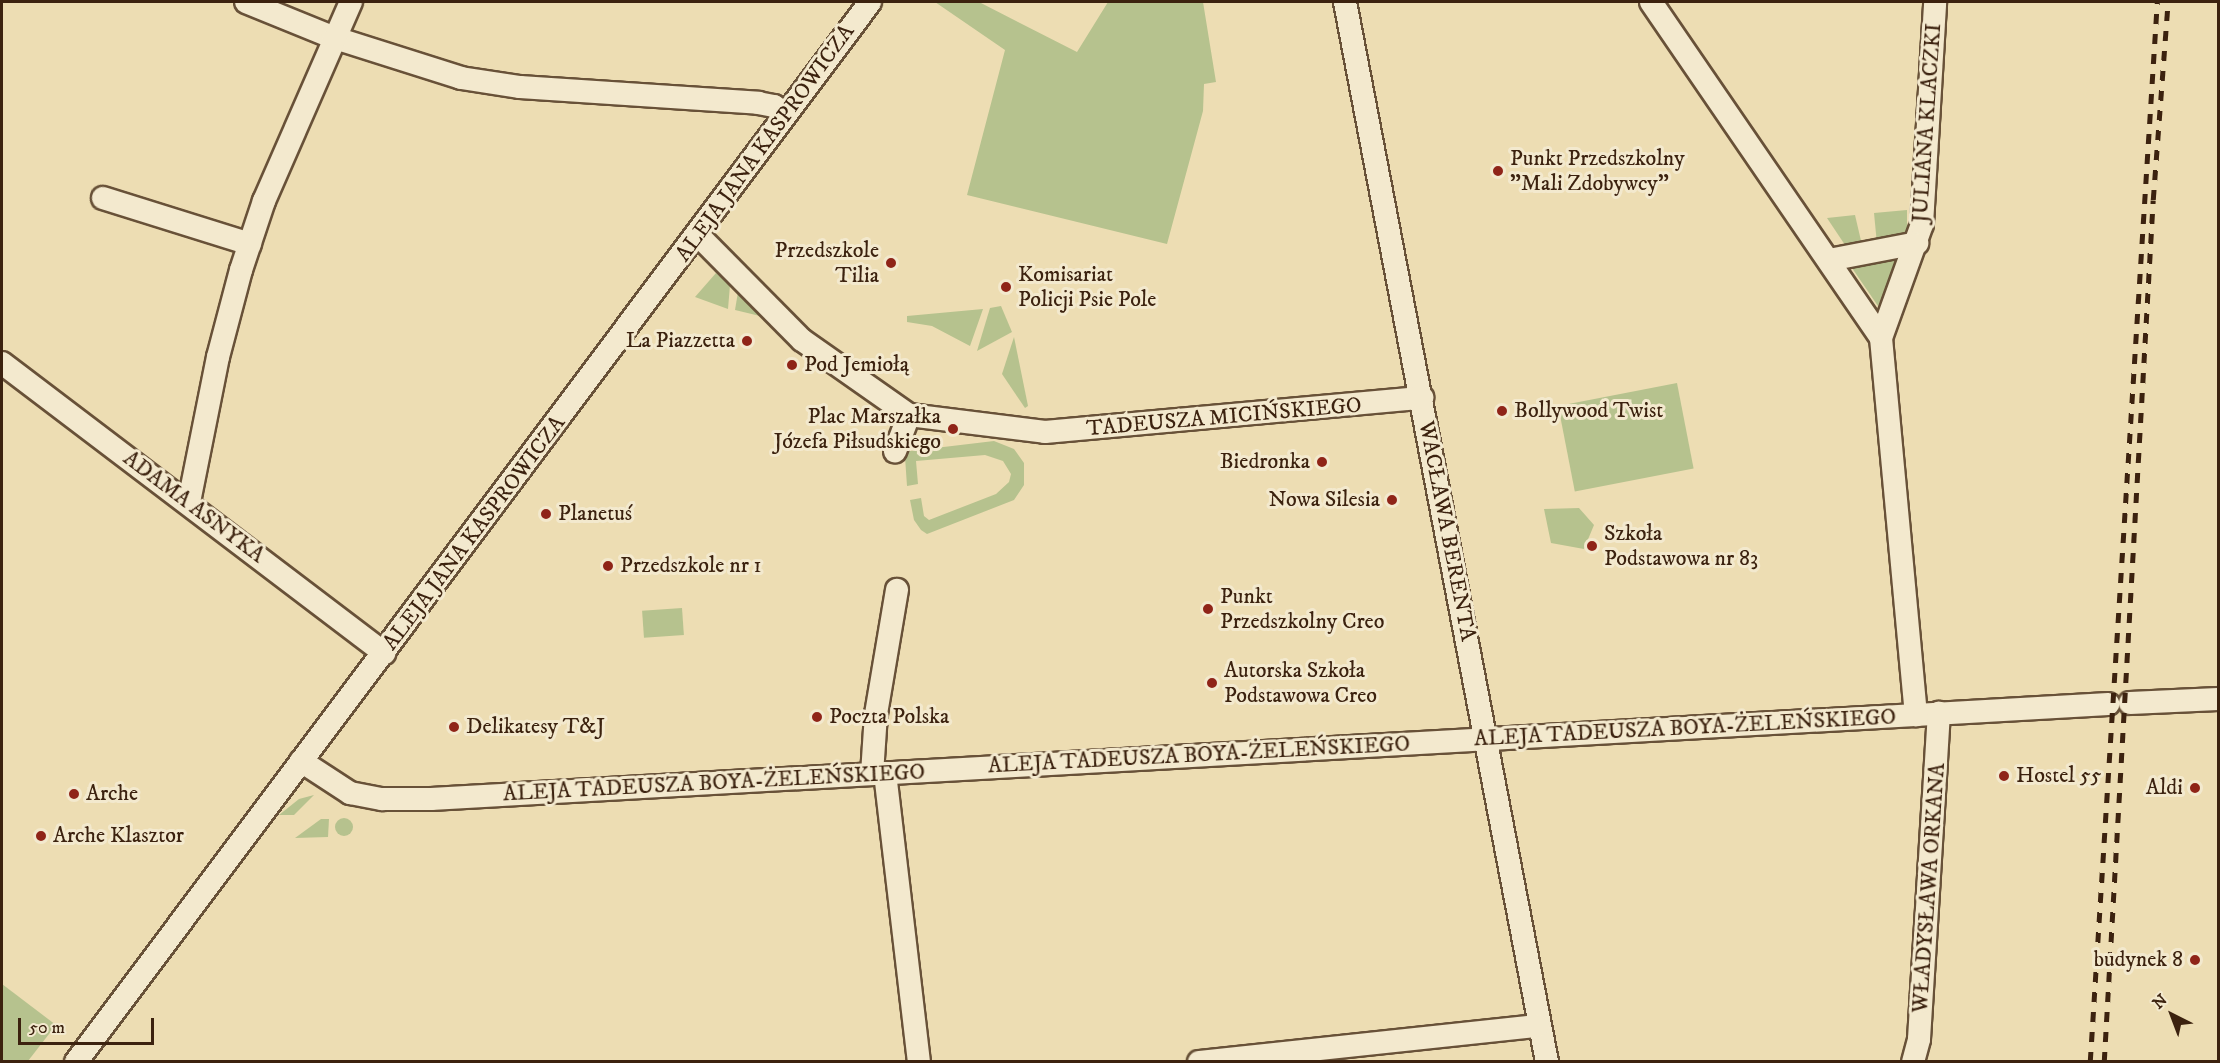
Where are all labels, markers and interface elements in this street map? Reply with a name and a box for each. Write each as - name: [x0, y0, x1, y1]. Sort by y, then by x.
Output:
- street label: ALEJA JANA KASPROWICZA: [670, 19, 860, 267]
- street label: JULIANA KLACZKI: [1907, 22, 1947, 224]
- place label: Punkt Przedszkolny "Mali Zdobywcy": [1510, 145, 1685, 196]
- marker: Punkt Przedszkolny "Mali Zdobywcy": [1491, 164, 1505, 178]
- place label: Przedszkole Tilia: [775, 237, 879, 288]
- marker: Przedszkole Tilia: [884, 256, 898, 270]
- place label: Komisariat Policji Psie Pole: [1018, 261, 1156, 312]
- marker: Komisariat Policji Psie Pole: [999, 280, 1013, 294]
- place label: La Piazzetta: [626, 328, 735, 354]
- marker: La Piazzetta: [740, 334, 754, 348]
- place label: Pod Jemiołą: [804, 352, 909, 378]
- marker: Pod Jemiołą: [785, 358, 799, 372]
- street label: TADEUSZA MICIŃSKIEGO: [1085, 392, 1363, 442]
- place label: Bollywood Twist: [1514, 398, 1663, 424]
- place label: Plac Marszałka Józefa Piłsudskiego: [774, 403, 941, 454]
- marker: Bollywood Twist: [1495, 404, 1509, 418]
- street label: ALEJA JANA KASPROWICZA: [377, 411, 571, 655]
- street label: WACŁAWA BERENTA: [1413, 419, 1481, 643]
- marker: Plac Marszałka Józefa Piłsudskiego: [946, 422, 960, 436]
- street label: ADAMA ASNYKA: [118, 445, 270, 569]
- place label: Biedronka: [1220, 449, 1310, 475]
- marker: Biedronka: [1315, 455, 1329, 469]
- place label: Nowa Silesia: [1268, 487, 1380, 513]
- marker: Nowa Silesia: [1385, 493, 1399, 507]
- place label: Planetuś: [558, 501, 632, 527]
- marker: Planetuś: [539, 507, 553, 521]
- place label: Szkoła Podstawowa nr 83: [1604, 520, 1758, 572]
- marker: Szkoła Podstawowa nr 83: [1585, 539, 1599, 553]
- place label: Przedszkole nr 1: [620, 553, 762, 579]
- marker: Przedszkole nr 1: [601, 559, 615, 573]
- place label: Punkt Przedszkolny Creo: [1220, 583, 1384, 634]
- marker: Punkt Przedszkolny Creo: [1201, 602, 1215, 616]
- place label: Autorska Szkoła Podstawowa Creo: [1224, 657, 1377, 708]
- marker: Autorska Szkoła Podstawowa Creo: [1205, 676, 1219, 690]
- place label: Poczta Polska: [829, 704, 949, 730]
- street label: ALEJA TADEUSZA BOYA-ŻELEŃSKIEGO: [1473, 704, 1897, 752]
- marker: Poczta Polska: [810, 710, 824, 724]
- place label: Delikatesy T&J: [466, 714, 605, 740]
- marker: Delikatesy T&J: [447, 720, 461, 734]
- street label: ALEJA TADEUSZA BOYA-ŻELEŃSKIEGO: [987, 731, 1411, 779]
- street label: ALEJA TADEUSZA BOYA-ŻELEŃSKIEGO: [502, 759, 926, 807]
- street label: WŁADYSŁAWA ORKANA: [1907, 762, 1951, 1014]
- place label: Hostel 55: [2016, 763, 2102, 789]
- marker: Hostel 55: [1997, 769, 2011, 783]
- place label: Aldi: [2146, 775, 2183, 801]
- place label: Arche: [86, 781, 138, 807]
- marker: Aldi: [2188, 781, 2202, 795]
- marker: Arche: [67, 787, 81, 801]
- place label: Arche Klasztor: [53, 823, 184, 849]
- marker: Arche Klasztor: [34, 829, 48, 843]
- place label: budynek 8: [2094, 947, 2183, 973]
- marker: budynek 8: [2188, 953, 2202, 967]
- north arrow: [2142, 985, 2202, 1045]
- text: N: [2148, 990, 2172, 1013]
- scale bar: [21, 1006, 158, 1044]
- text: 50 m: [29, 1017, 65, 1039]

